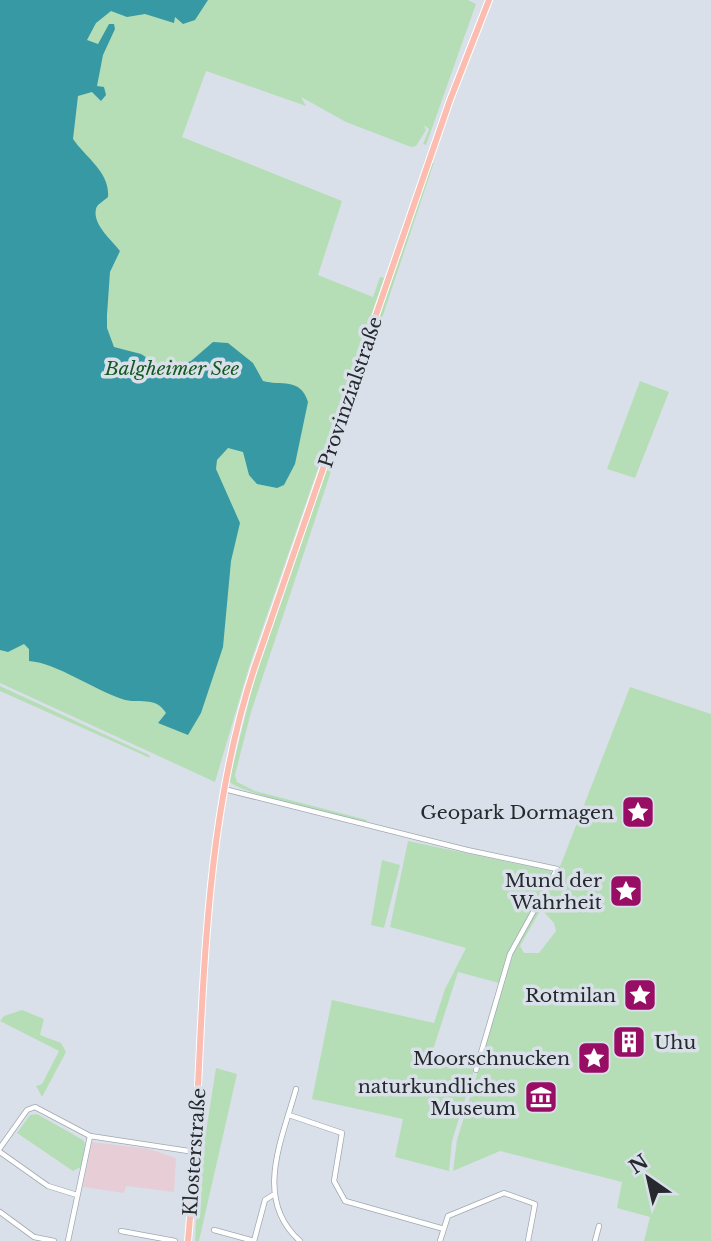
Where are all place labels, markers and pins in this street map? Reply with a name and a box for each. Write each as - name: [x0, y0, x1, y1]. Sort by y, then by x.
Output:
- place icon: Geopark Dormagen: [619, 793, 657, 831]
- place label: Geopark Dormagen: [420, 801, 614, 824]
- place label: Mund der Wahrheit: [505, 869, 603, 914]
- place icon: Mund der Wahrheit: [607, 872, 645, 910]
- place icon: Rotmilan: [621, 976, 659, 1014]
- place label: Rotmilan: [525, 984, 616, 1007]
- building icon: Uhu: [610, 1023, 648, 1061]
- place label: Uhu: [654, 1031, 696, 1054]
- place icon: Moorschnucken: [575, 1039, 613, 1077]
- place label: Moorschnucken: [413, 1047, 570, 1070]
- place label: naturkundliches Museum: [358, 1075, 516, 1120]
- museum icon: naturkundliches Museum: [522, 1078, 560, 1116]

